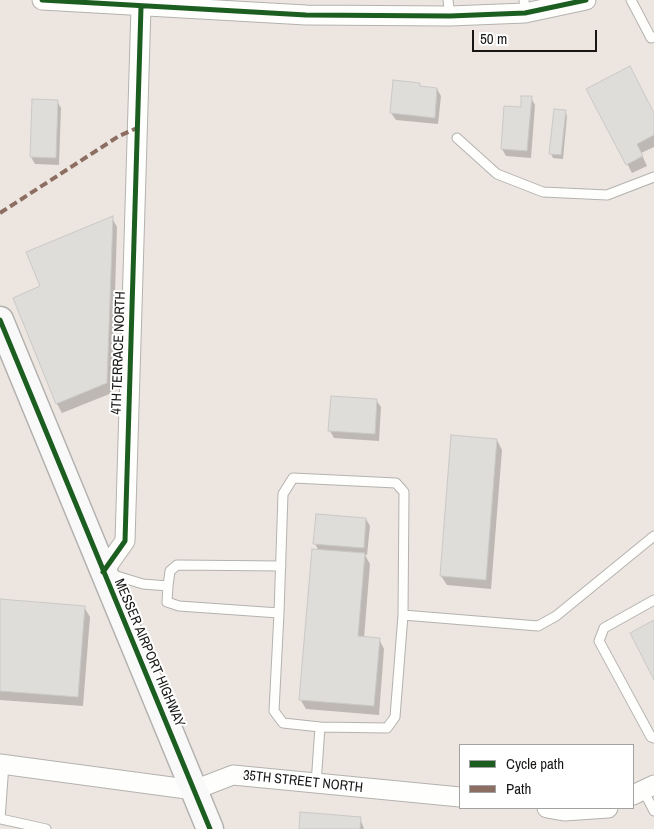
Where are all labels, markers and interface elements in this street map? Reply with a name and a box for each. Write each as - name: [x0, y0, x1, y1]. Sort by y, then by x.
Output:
- scale bar: [474, 20, 599, 52]
- text: 50 m: [480, 28, 507, 49]
- street label: 4TH TERRACE NORTH: [108, 291, 130, 415]
- street label: MESSER AIRPORT HIGHWAY: [110, 576, 188, 730]
- legend: [459, 744, 634, 809]
- text: Cycle path: [506, 753, 564, 774]
- street label: 35TH STREET NORTH: [242, 767, 364, 797]
- text: Path: [506, 778, 531, 799]

